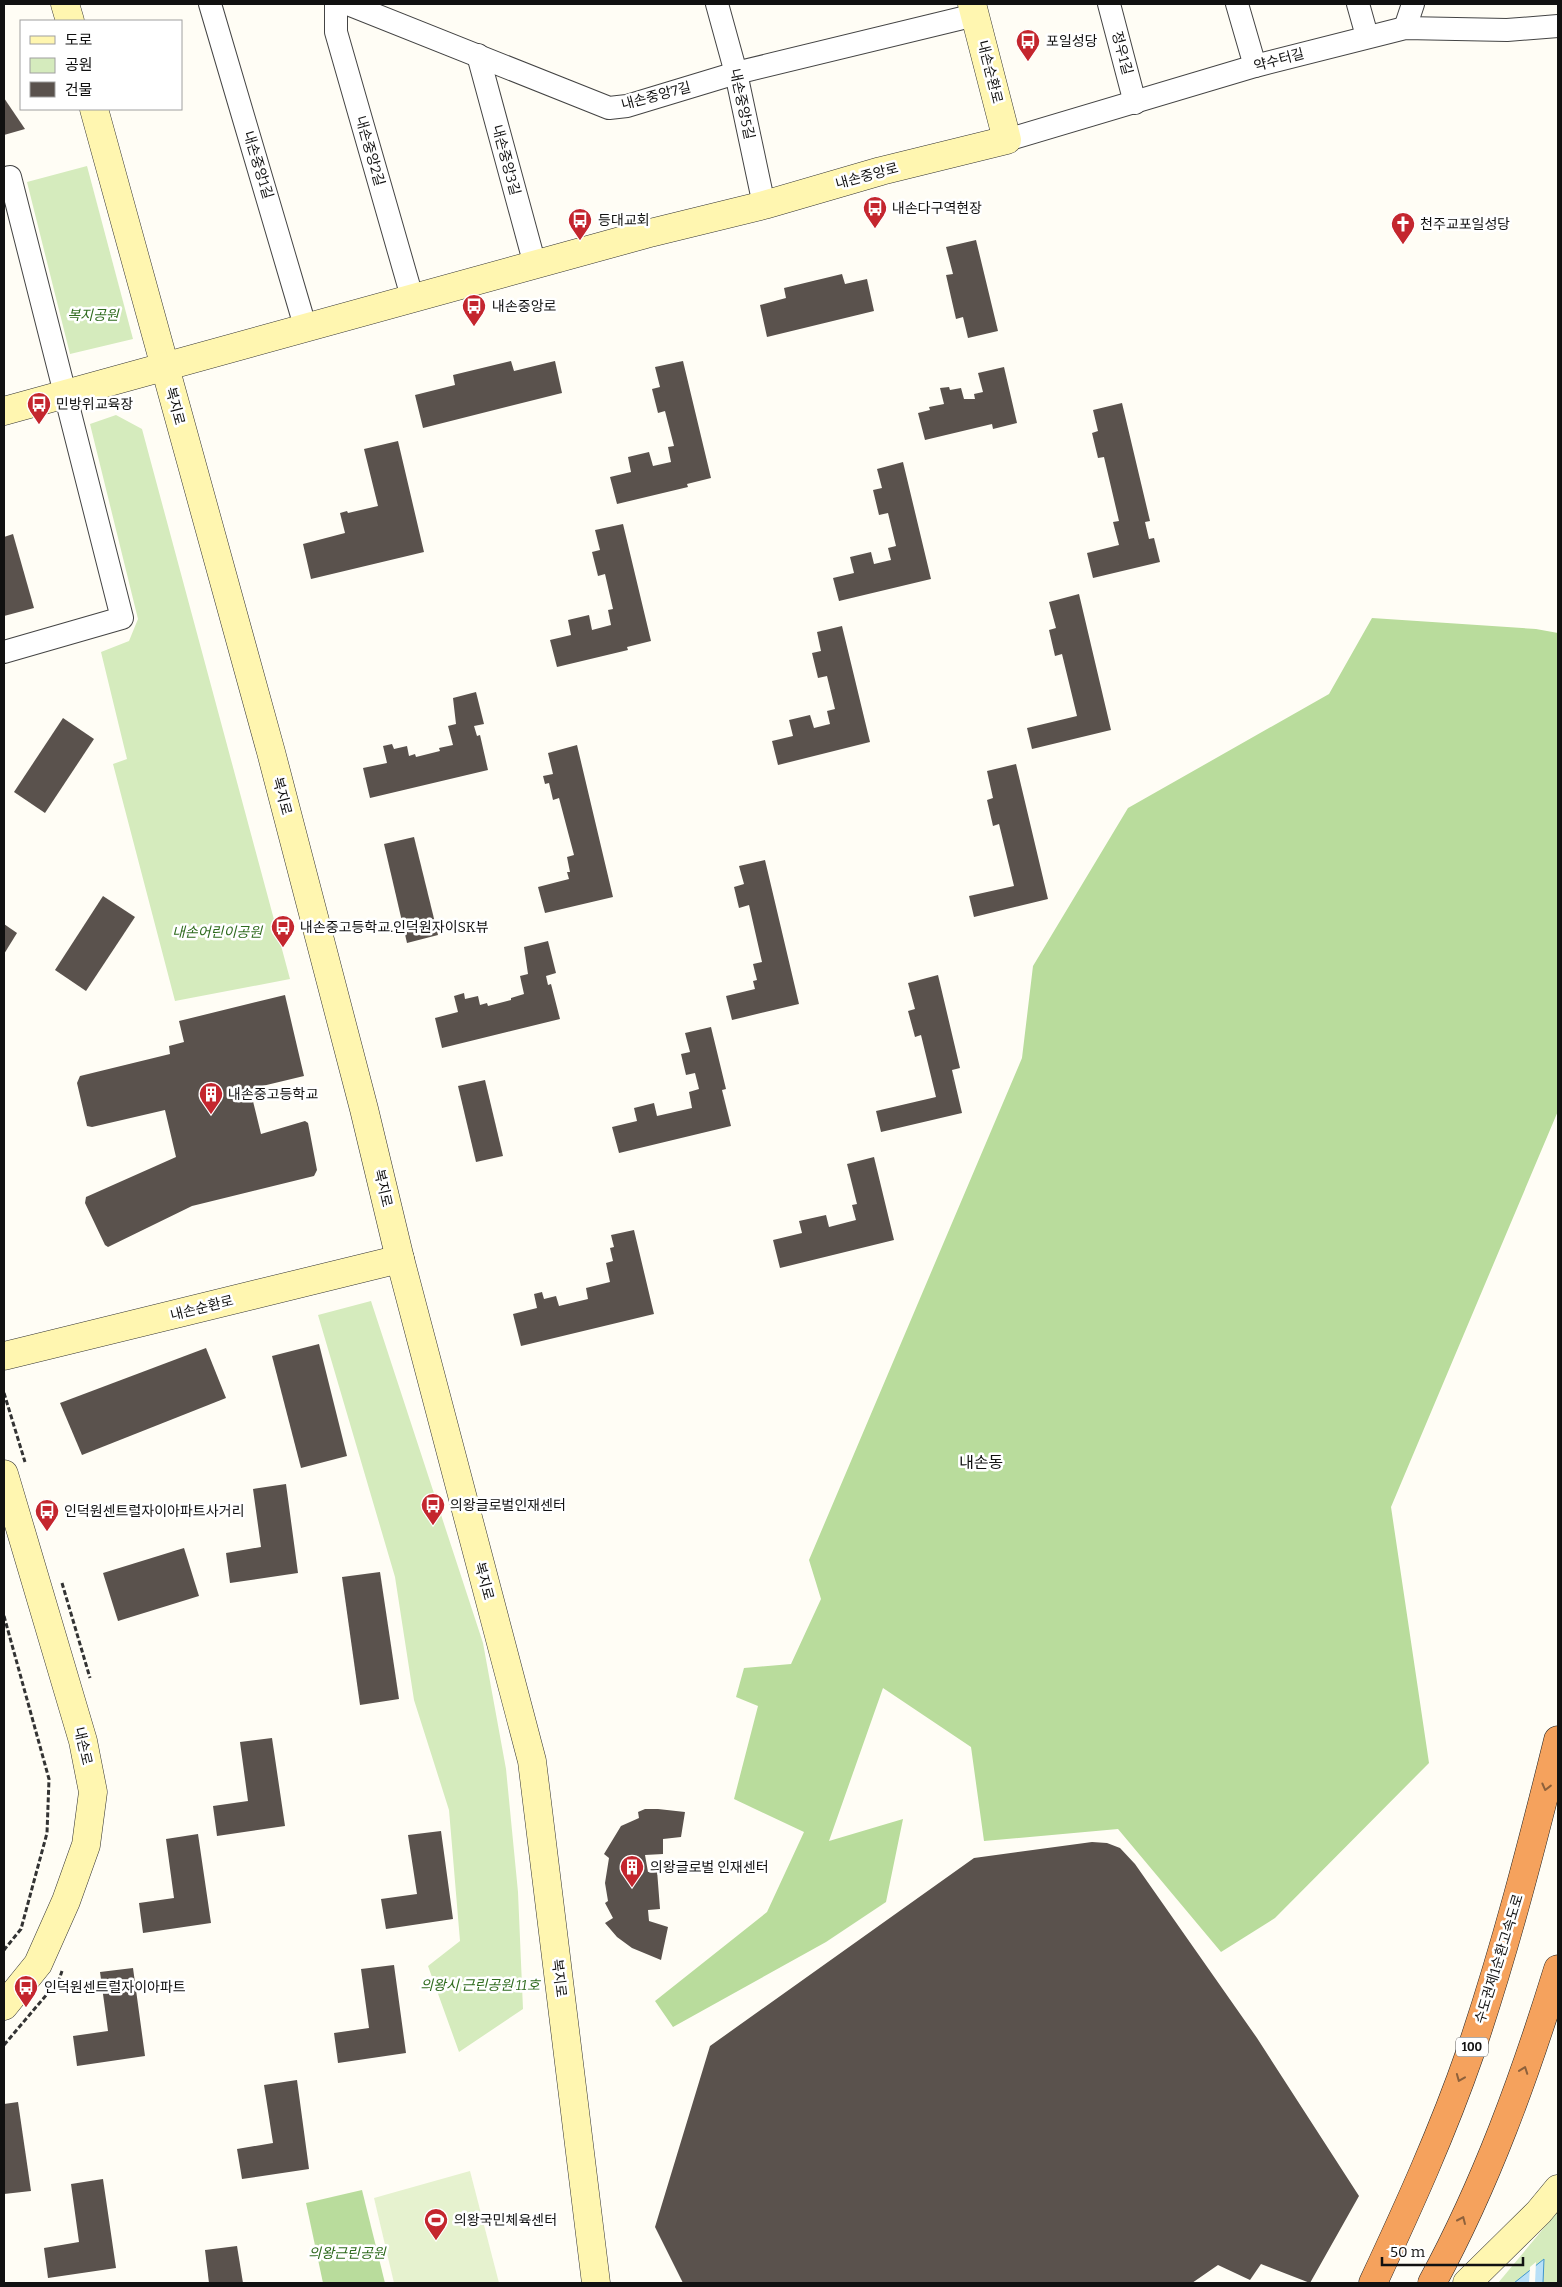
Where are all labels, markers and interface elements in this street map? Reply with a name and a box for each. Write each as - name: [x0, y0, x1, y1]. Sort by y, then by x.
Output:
- legend: [20, 20, 182, 110]
- bus stop icon: 포일성당: [1015, 28, 1041, 62]
- street label: 정우1길: [1108, 29, 1136, 77]
- text: 도로: [65, 31, 93, 49]
- place label: 포일성당: [1046, 33, 1098, 50]
- street label: 내손순환로: [974, 39, 1006, 105]
- street label: 약수터길: [1252, 45, 1306, 75]
- text: 공원: [65, 56, 93, 74]
- street label: 내손중앙5길: [726, 67, 758, 141]
- street label: 내손중앙7길: [619, 79, 693, 113]
- text: 건물: [65, 81, 93, 99]
- street label: 내손중앙2길: [352, 114, 388, 188]
- street label: 내손중앙3길: [488, 123, 524, 197]
- street label: 내손중앙1길: [240, 129, 276, 201]
- street label: 내손중앙로: [834, 159, 900, 193]
- bus stop icon: 내손다구역현장: [862, 195, 888, 229]
- place label: 내손다구역현장: [892, 200, 982, 217]
- bus stop icon: 등대교회: [567, 207, 593, 241]
- church icon: 천주교포일성당: [1390, 211, 1416, 245]
- place label: 등대교회: [598, 212, 650, 229]
- place label: 천주교포일성당: [1420, 216, 1510, 233]
- bus stop icon: 내손중앙로: [461, 293, 487, 327]
- place label: 내손중앙로: [492, 298, 557, 315]
- park label: 복지공원: [67, 307, 120, 324]
- street label: 복지로: [162, 385, 188, 427]
- bus stop icon: 민방위교육장: [26, 391, 52, 425]
- place label: 민방위교육장: [56, 396, 133, 413]
- street label: 복지로: [269, 775, 295, 817]
- bus stop icon: 내손중고등학교.인덕원자이SK뷰: [270, 914, 296, 948]
- place label: 내손중고등학교.인덕원자이SK뷰: [300, 919, 489, 936]
- park label: 내손어린이공원: [172, 924, 263, 941]
- building icon: 내손중고등학교: [198, 1081, 224, 1115]
- place label: 내손중고등학교: [228, 1086, 318, 1103]
- street label: 복지로: [370, 1167, 396, 1209]
- street label: 내손순환로: [169, 1292, 235, 1324]
- district label: 내손동: [959, 1453, 1003, 1472]
- bus stop icon: 의왕글로벌인재센터: [420, 1492, 446, 1526]
- place label: 의왕글로벌인재센터: [450, 1497, 566, 1514]
- bus stop icon: 인덕원센트럴자이아파트사거리: [34, 1498, 60, 1532]
- place label: 인덕원센트럴자이아파트사거리: [64, 1503, 244, 1520]
- street label: 복지로: [471, 1560, 497, 1602]
- street label: 내손로: [70, 1725, 96, 1767]
- one-way arrow: [1542, 1782, 1552, 1790]
- building icon: 의왕글로벌 인재센터: [619, 1854, 645, 1888]
- place label: 의왕글로벌 인재센터: [650, 1859, 769, 1876]
- street label: 수도권제1순환고속도로: [1471, 1892, 1527, 2026]
- street label: 복지로: [548, 1958, 570, 1998]
- bus stop icon: 인덕원센트럴자이아파트: [13, 1974, 39, 2008]
- park label: 의왕시 근린공원 11호: [420, 1977, 541, 1994]
- place label: 인덕원센트럴자이아파트: [44, 1979, 186, 1996]
- road number: 100: [1456, 2038, 1488, 2056]
- one-way arrow: [1518, 2066, 1528, 2075]
- one-way arrow: [1456, 2073, 1466, 2082]
- sports icon: 의왕국민체육센터: [423, 2207, 449, 2241]
- place label: 의왕국민체육센터: [454, 2212, 557, 2229]
- one-way arrow: [1456, 2216, 1467, 2225]
- scale bar: [1382, 2234, 1523, 2266]
- text: 50 m: [1390, 2243, 1426, 2261]
- park label: 의왕근린공원: [308, 2245, 387, 2262]

